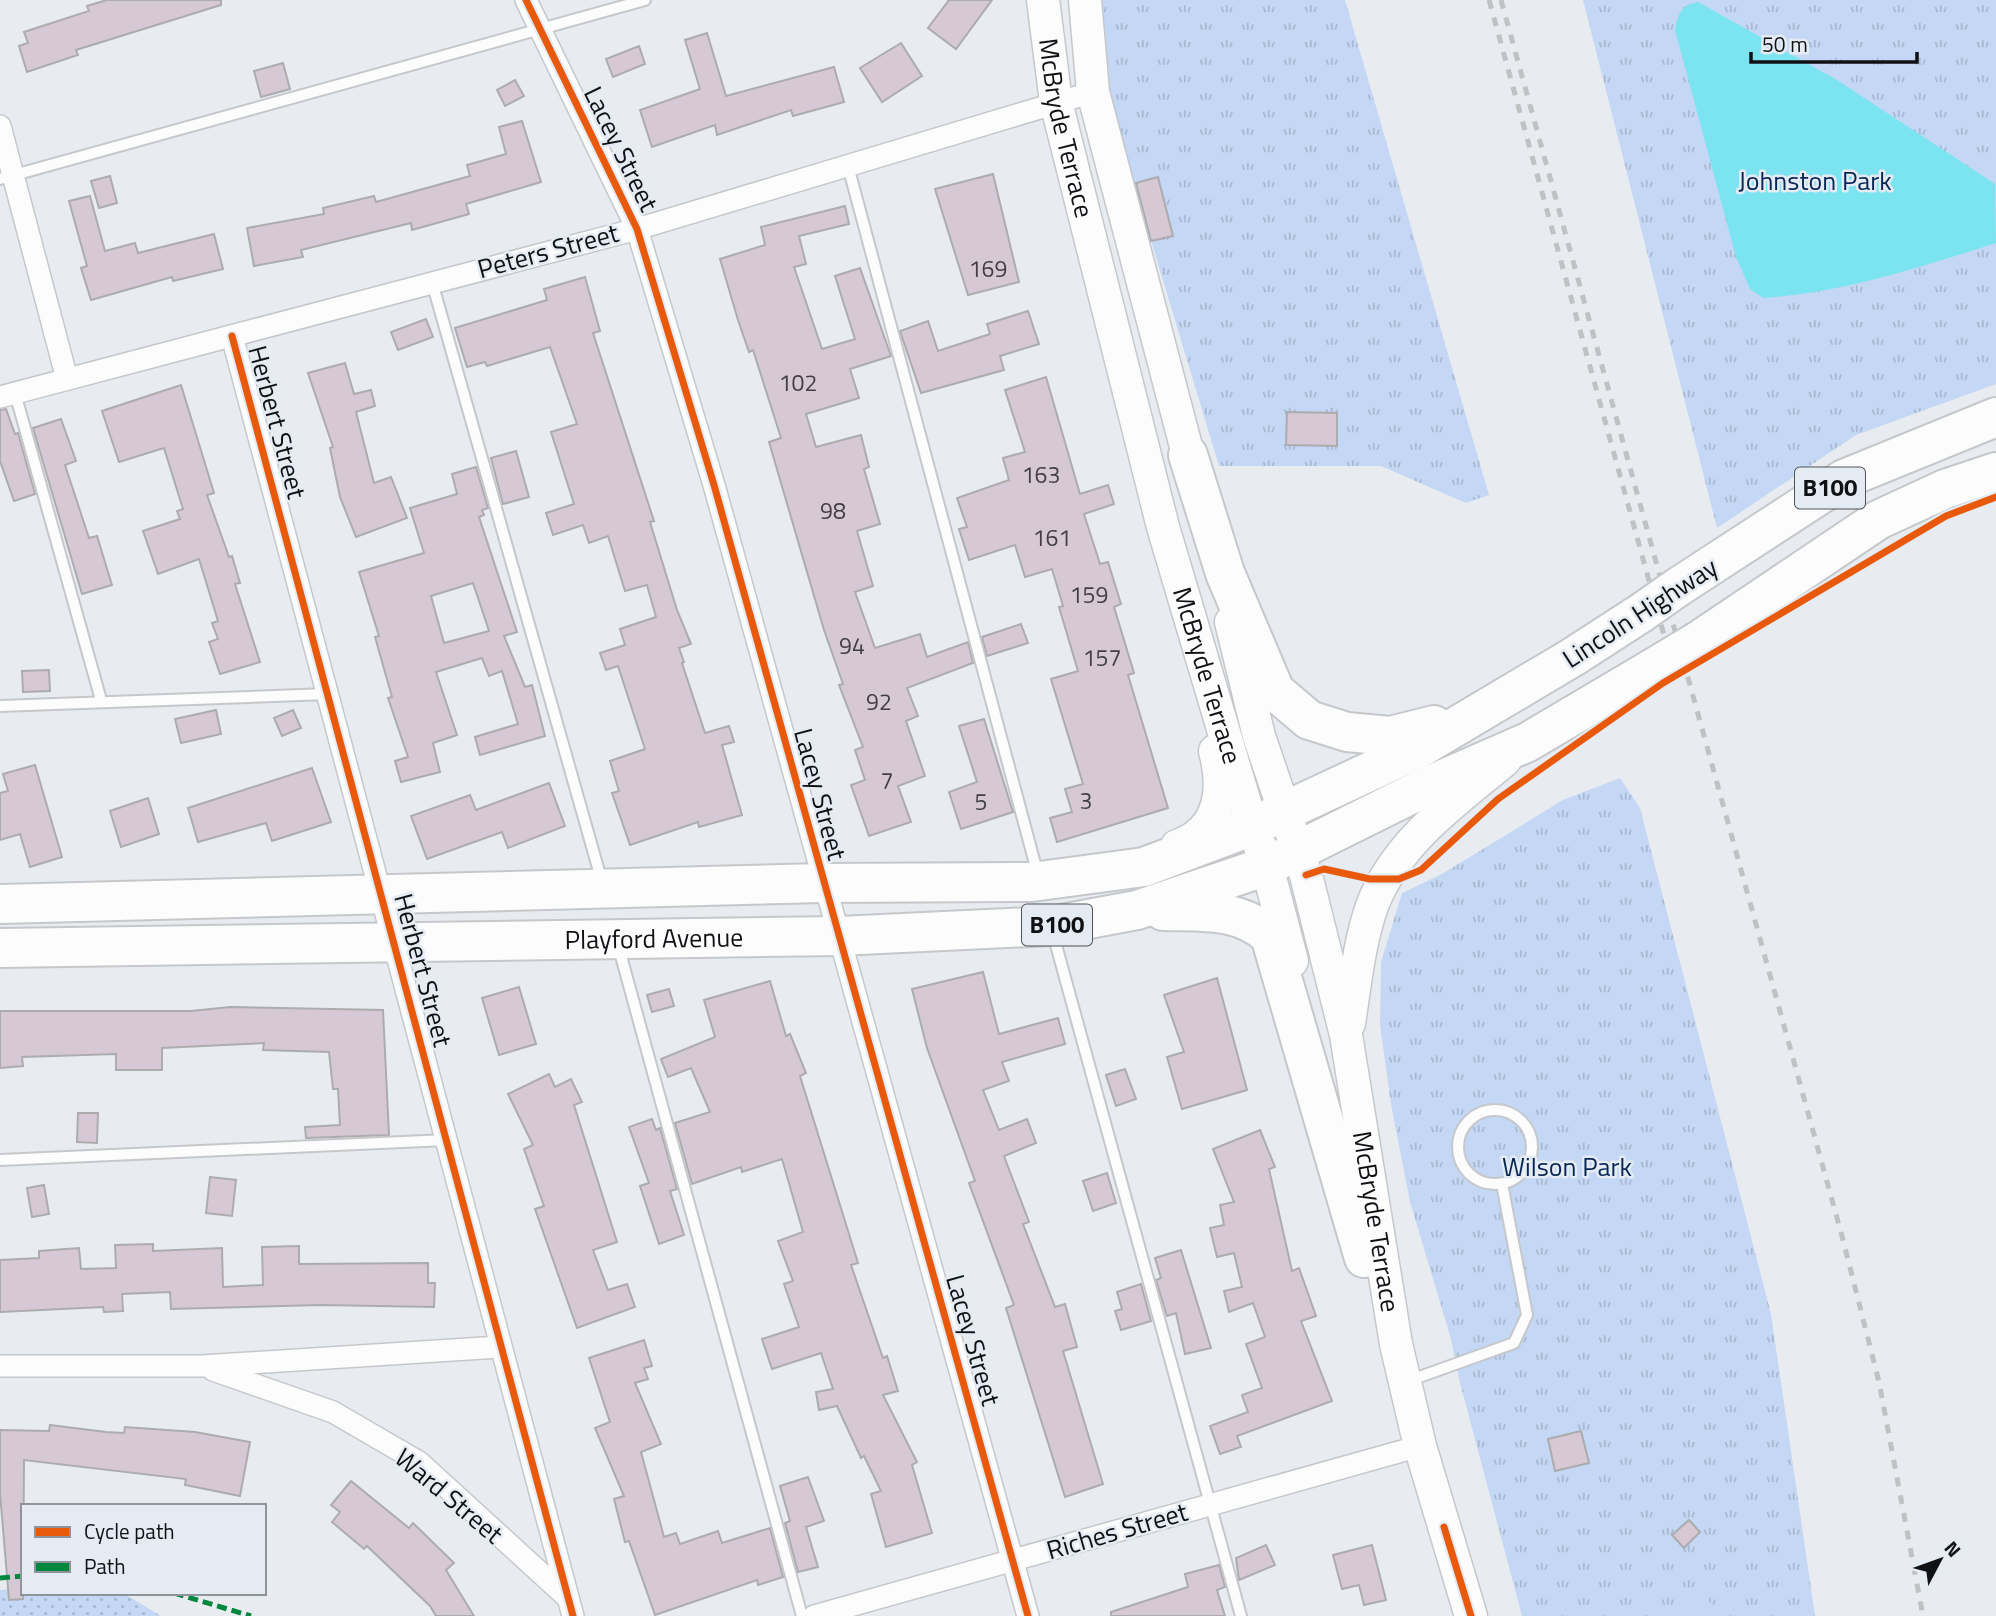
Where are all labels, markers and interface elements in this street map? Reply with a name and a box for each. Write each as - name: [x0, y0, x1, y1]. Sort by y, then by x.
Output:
- scale bar: [1751, 21, 1917, 65]
- text: 50 m: [1762, 28, 1808, 60]
- street label: McBryde Terrace: [1029, 36, 1104, 222]
- street label: Lacey Street: [574, 80, 669, 218]
- park label: Johnston Park: [1738, 161, 1892, 200]
- street label: Peters Street: [473, 213, 623, 288]
- house number: 169: [969, 251, 1007, 286]
- street label: Herbert Street: [238, 341, 317, 503]
- house number: 102: [779, 365, 817, 400]
- house number: 163: [1022, 457, 1060, 492]
- road number: B100: [1795, 467, 1865, 508]
- house number: 98: [820, 493, 846, 528]
- house number: 161: [1033, 520, 1071, 555]
- street label: Lincoln Highway: [1554, 548, 1725, 677]
- house number: 159: [1070, 577, 1108, 612]
- street label: McBryde Terrace: [1163, 582, 1252, 769]
- house number: 94: [839, 628, 865, 663]
- house number: 157: [1083, 640, 1121, 675]
- house number: 92: [866, 684, 892, 719]
- street label: Lacey Street: [784, 724, 857, 864]
- house number: 7: [881, 763, 893, 798]
- house number: 3: [1080, 783, 1092, 818]
- house number: 5: [975, 784, 987, 819]
- street label: Herbert Street: [384, 889, 463, 1051]
- road number: B100: [1022, 904, 1092, 945]
- street label: Playford Avenue: [564, 917, 743, 959]
- street label: McBryde Terrace: [1343, 1128, 1411, 1315]
- park label: Wilson Park: [1502, 1147, 1632, 1186]
- street label: Lacey Street: [936, 1270, 1011, 1410]
- street label: Ward Street: [387, 1439, 512, 1553]
- street label: Riches Street: [1042, 1492, 1192, 1569]
- legend: [21, 1504, 266, 1595]
- text: Cycle path: [84, 1515, 175, 1547]
- north arrow: [1905, 1525, 1975, 1595]
- text: N: [1938, 1534, 1968, 1563]
- text: Path: [84, 1550, 126, 1582]

